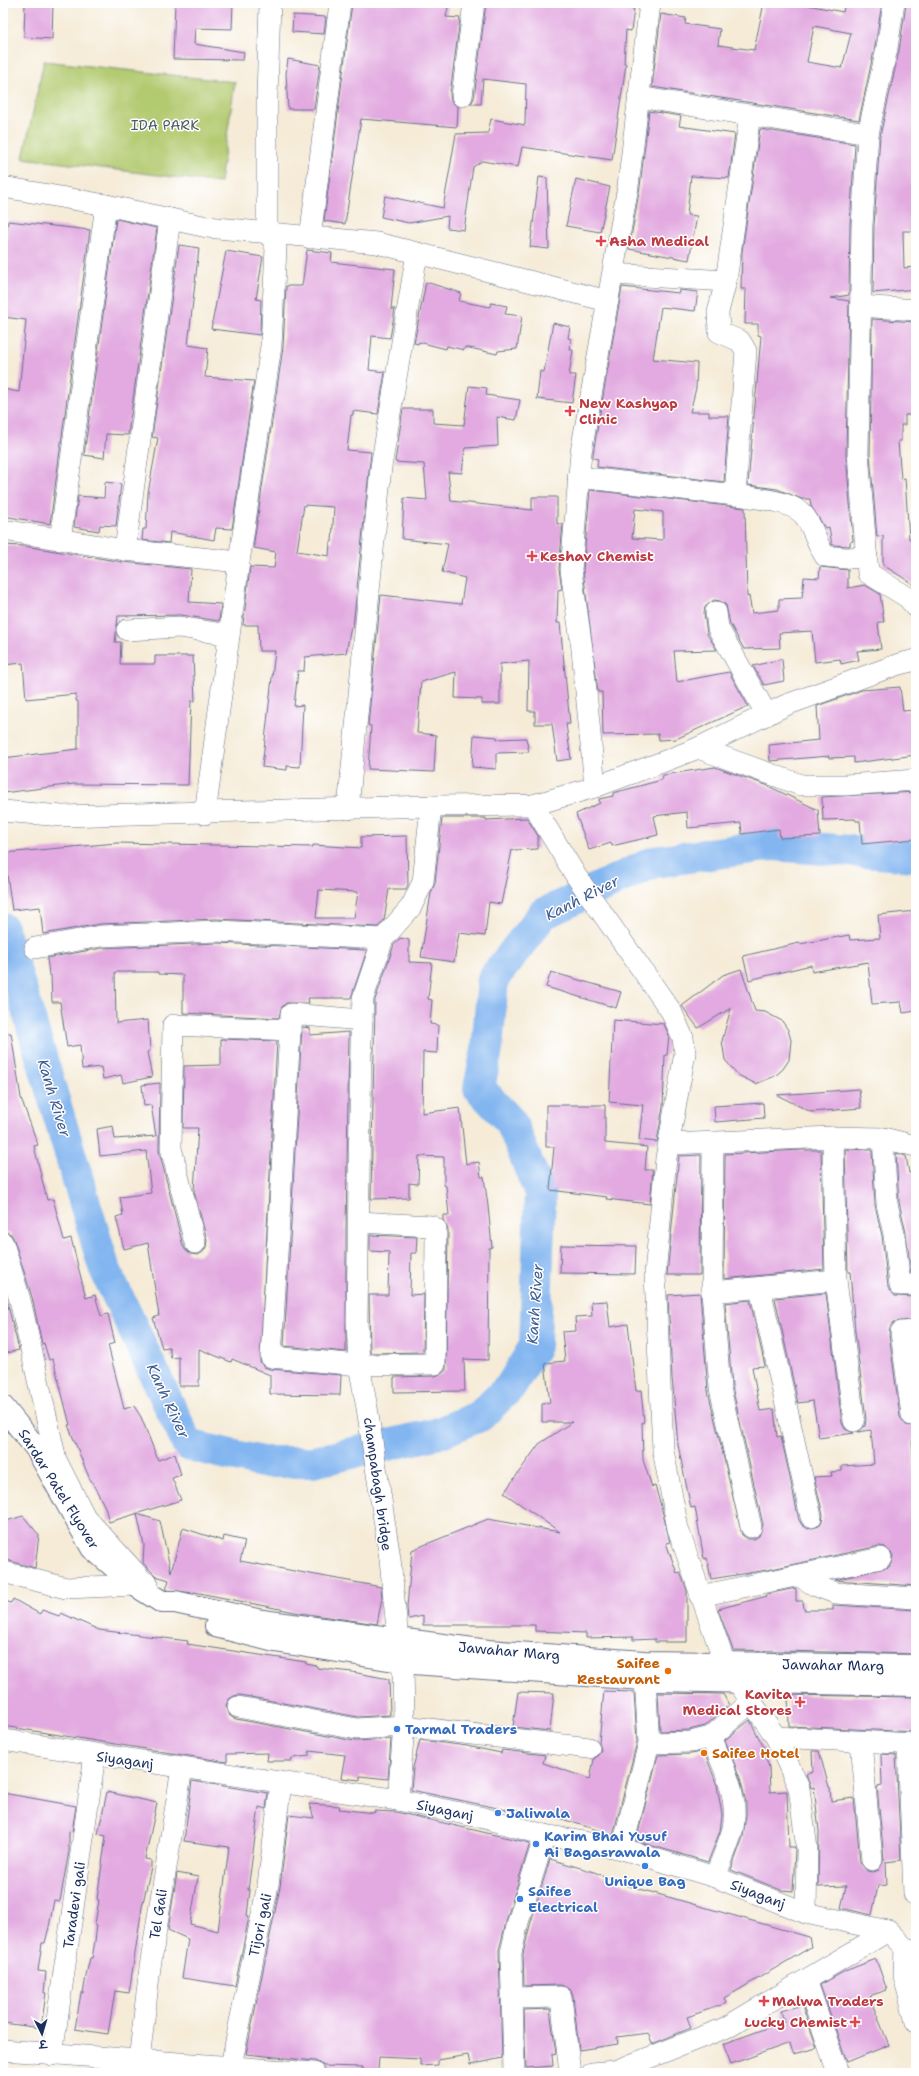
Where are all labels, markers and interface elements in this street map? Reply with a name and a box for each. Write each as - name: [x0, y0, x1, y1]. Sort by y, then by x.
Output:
- park label: IDA PARK: [131, 116, 199, 134]
- place label: Asha Medical: [609, 232, 709, 250]
- marker: Asha Medical: [596, 236, 606, 246]
- place label: New Kashyap Clinic: [579, 394, 678, 428]
- marker: New Kashyap Clinic: [564, 405, 576, 417]
- place label: Keshav Chemist: [540, 547, 654, 565]
- marker: Keshav Chemist: [527, 551, 537, 561]
- water label: Kanh River: [542, 870, 623, 925]
- water label: Kanh River: [33, 1057, 76, 1140]
- water label: Kanh River: [522, 1262, 548, 1345]
- water label: Kanh River: [142, 1360, 194, 1443]
- street label: champabagh bridge: [360, 1416, 396, 1552]
- street label: Sardar Patel Flyover: [15, 1425, 104, 1553]
- street label: Jawahar Marg: [457, 1638, 561, 1664]
- place label: Saifee Restaurant: [577, 1654, 660, 1688]
- street label: Jawahar Marg: [782, 1655, 884, 1675]
- marker: Saifee Restaurant: [663, 1666, 673, 1676]
- place label: Kavita Medical Stores: [683, 1685, 792, 1719]
- marker: Kavita Medical Stores: [795, 1697, 805, 1707]
- place label: Tarmal Traders: [405, 1720, 517, 1738]
- marker: Tarmal Traders: [392, 1724, 402, 1734]
- place label: Saifee Hotel: [712, 1744, 799, 1762]
- street label: Siyaganj: [95, 1747, 155, 1773]
- marker: Saifee Hotel: [699, 1748, 709, 1758]
- street label: Siyaganj: [415, 1795, 475, 1825]
- place label: Jaliwala: [506, 1804, 570, 1822]
- marker: Jaliwala: [493, 1808, 503, 1818]
- place label: Karim Bhai Yusuf Ai Bagasrawala: [544, 1827, 667, 1861]
- marker: Karim Bhai Yusuf Ai Bagasrawala: [531, 1839, 541, 1849]
- street label: Taradevi gali: [59, 1860, 89, 1950]
- marker: Unique Bag: [640, 1861, 650, 1871]
- place label: Unique Bag: [605, 1872, 685, 1890]
- street label: Siyaganj: [728, 1875, 788, 1913]
- place label: Saifee Electrical: [528, 1882, 598, 1916]
- street label: Tel Gali: [145, 1887, 171, 1941]
- street label: Tijori gali: [244, 1892, 276, 1958]
- marker: Saifee Electrical: [515, 1894, 525, 1904]
- place label: Malwa Traders: [772, 1992, 884, 2010]
- marker: Malwa Traders: [759, 1996, 769, 2006]
- place label: Lucky Chemist: [744, 2013, 847, 2031]
- north arrow: [22, 2014, 62, 2054]
- marker: Lucky Chemist: [850, 2017, 860, 2027]
- text: उ: [37, 2036, 48, 2051]

